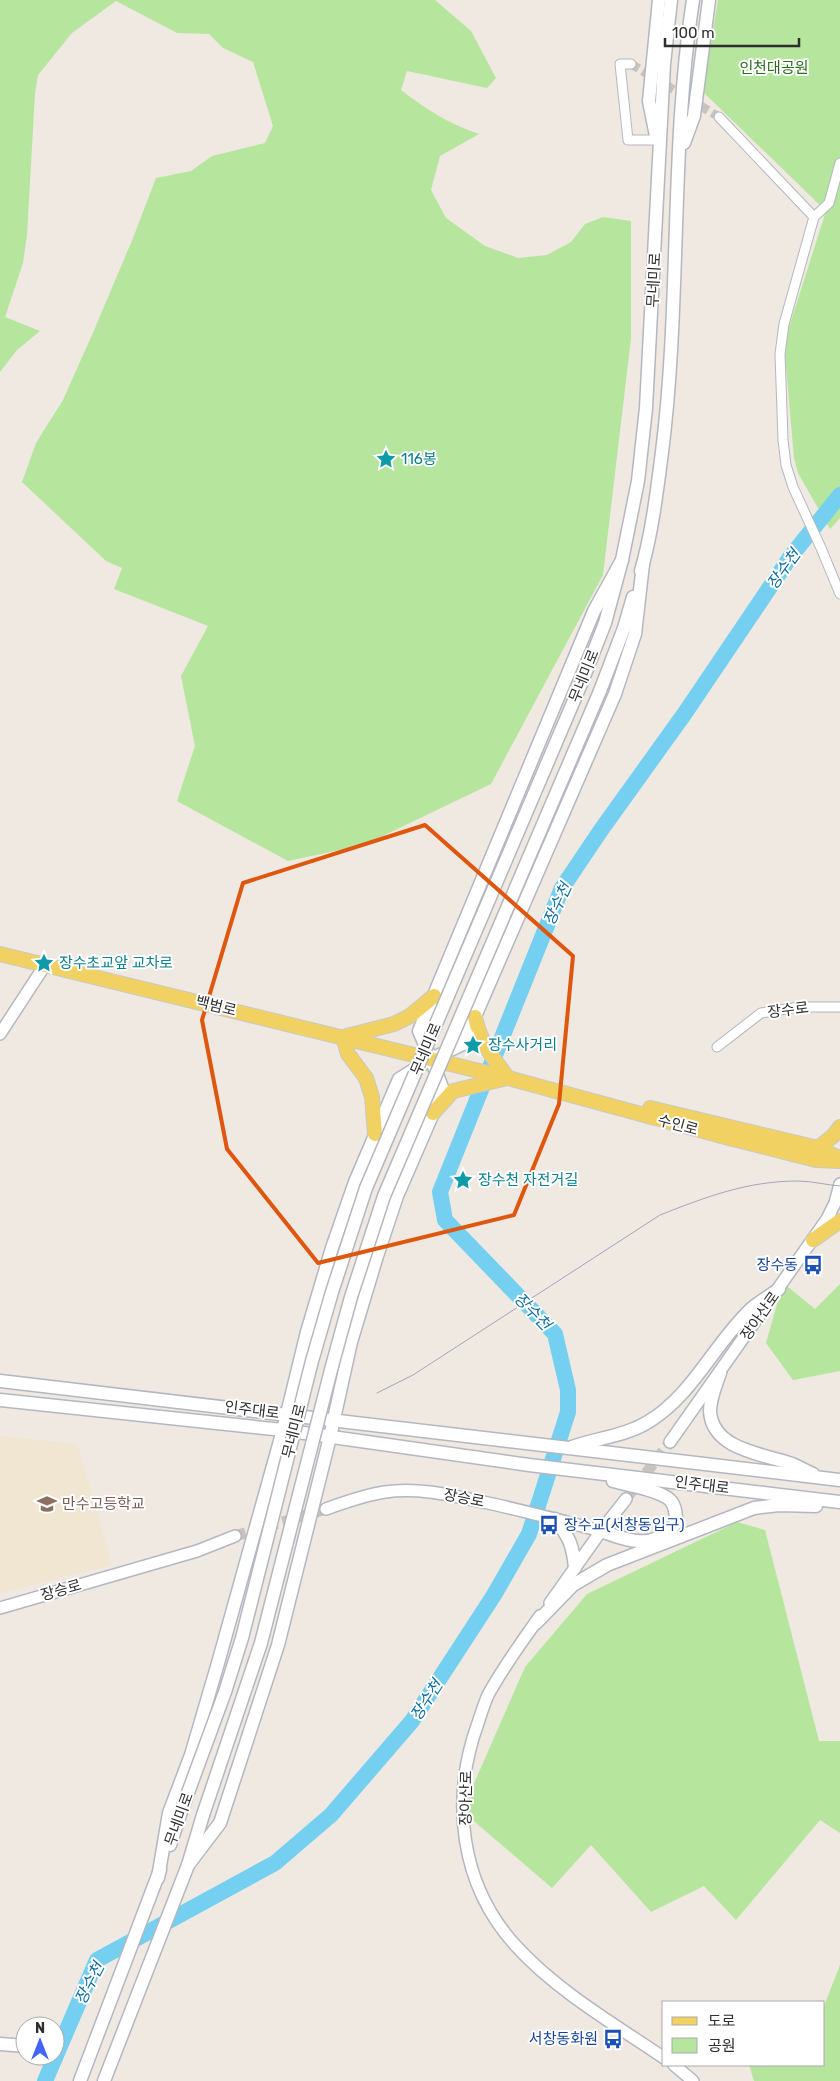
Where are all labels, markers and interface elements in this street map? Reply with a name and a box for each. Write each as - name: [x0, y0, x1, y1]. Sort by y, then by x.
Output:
- scale bar: [665, 15, 799, 47]
- text: 100 m: [672, 24, 714, 42]
- park label: 인천대공원: [739, 59, 809, 77]
- street label: 무네미로: [644, 252, 664, 308]
- place icon: 116봉: [375, 448, 397, 470]
- place label: 116봉: [401, 450, 437, 468]
- water label: 장수천: [763, 544, 805, 593]
- street label: 무네미로: [565, 647, 603, 705]
- water label: 장수천: [540, 878, 576, 928]
- place icon: 장수초교앞 교차로: [33, 952, 55, 974]
- place label: 장수초교앞 교차로: [59, 954, 173, 972]
- street label: 백범로: [194, 992, 238, 1020]
- street label: 장수로: [766, 999, 810, 1021]
- street label: 무네미로: [407, 1020, 445, 1078]
- place icon: 장수사거리: [462, 1034, 484, 1056]
- place label: 장수사거리: [488, 1036, 557, 1054]
- street label: 수인로: [656, 1111, 700, 1139]
- place icon: 장수천 자전거길: [452, 1169, 474, 1191]
- place label: 장수천 자전거길: [478, 1171, 578, 1189]
- bus stop icon: 장수동: [802, 1254, 824, 1276]
- place label: 장수동: [757, 1256, 798, 1274]
- street label: 장아산로: [737, 1288, 783, 1344]
- water label: 장수천: [510, 1289, 556, 1335]
- street label: 인주대로: [224, 1398, 280, 1422]
- street label: 무네미로: [279, 1402, 309, 1460]
- street label: 인주대로: [674, 1473, 730, 1497]
- street label: 장승로: [442, 1485, 486, 1511]
- school or university icon: 만수고등학교: [36, 1493, 58, 1515]
- place label: 만수고등학교: [62, 1495, 145, 1513]
- bus stop icon: 장수교(서창동입구): [538, 1514, 560, 1536]
- place label: 장수교(서창동입구): [564, 1516, 685, 1534]
- street label: 장승로: [39, 1576, 83, 1604]
- water label: 장수천: [406, 1675, 448, 1724]
- street label: 장아산로: [457, 1770, 475, 1826]
- street label: 무네미로: [161, 1790, 197, 1848]
- water label: 장수천: [71, 1957, 109, 2007]
- legend: [662, 2001, 825, 2066]
- text: 도로: [708, 2012, 736, 2030]
- north arrow: [15, 2016, 65, 2066]
- text: N: [35, 2020, 45, 2037]
- bus stop icon: 서창동화원: [602, 2028, 624, 2050]
- place label: 서창동화원: [529, 2030, 598, 2048]
- text: 공원: [708, 2037, 736, 2055]

